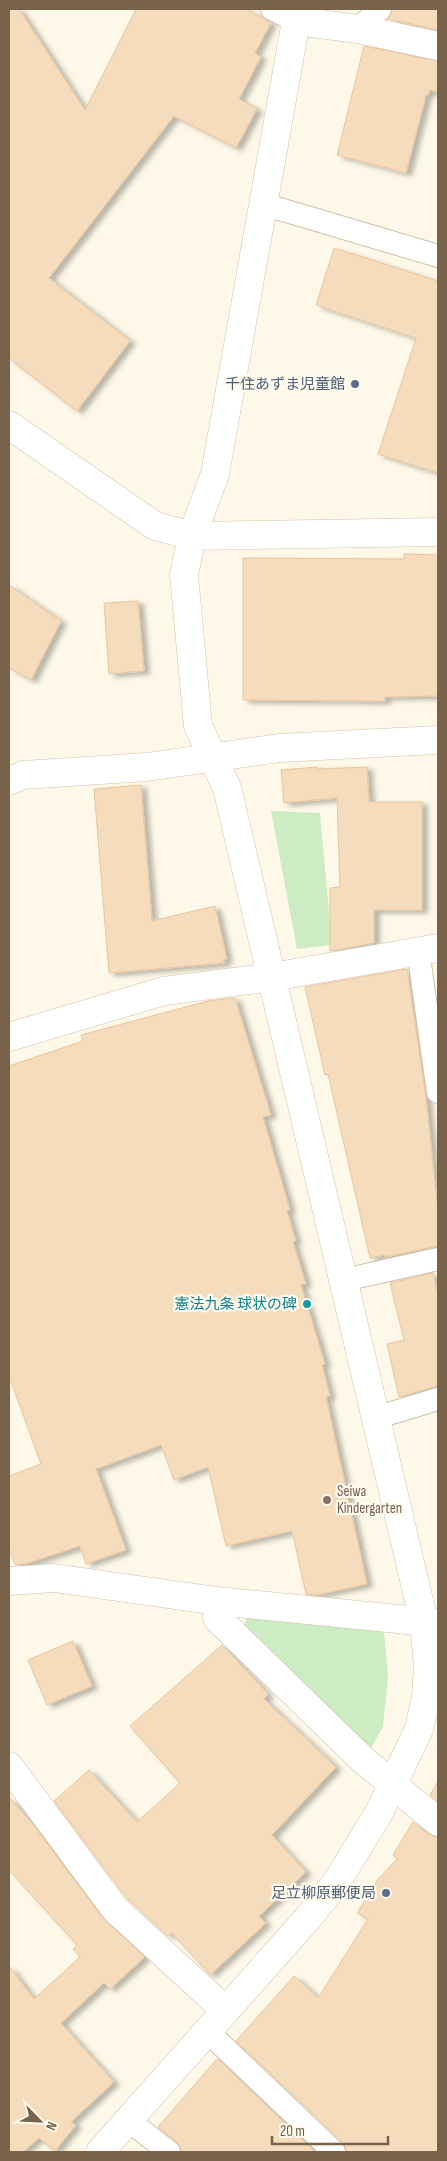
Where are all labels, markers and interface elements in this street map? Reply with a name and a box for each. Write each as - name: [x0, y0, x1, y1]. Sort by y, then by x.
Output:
- place label: 千住あずま児童館: [225, 375, 345, 394]
- marker: 千住あずま児童館: [349, 378, 361, 390]
- place label: 憲法九条 球状の碑: [175, 1295, 297, 1314]
- marker: 憲法九条 球状の碑: [301, 1298, 313, 1310]
- place label: Seiwa Kindergarten: [337, 1482, 402, 1518]
- marker: Seiwa Kindergarten: [321, 1494, 333, 1506]
- place label: 足立柳原郵便局: [271, 1884, 376, 1903]
- marker: 足立柳原郵便局: [380, 1887, 392, 1899]
- north arrow: [15, 2096, 65, 2146]
- scale bar: [272, 2114, 388, 2146]
- text: N: [42, 2119, 61, 2133]
- text: 20 m: [280, 2122, 305, 2141]

